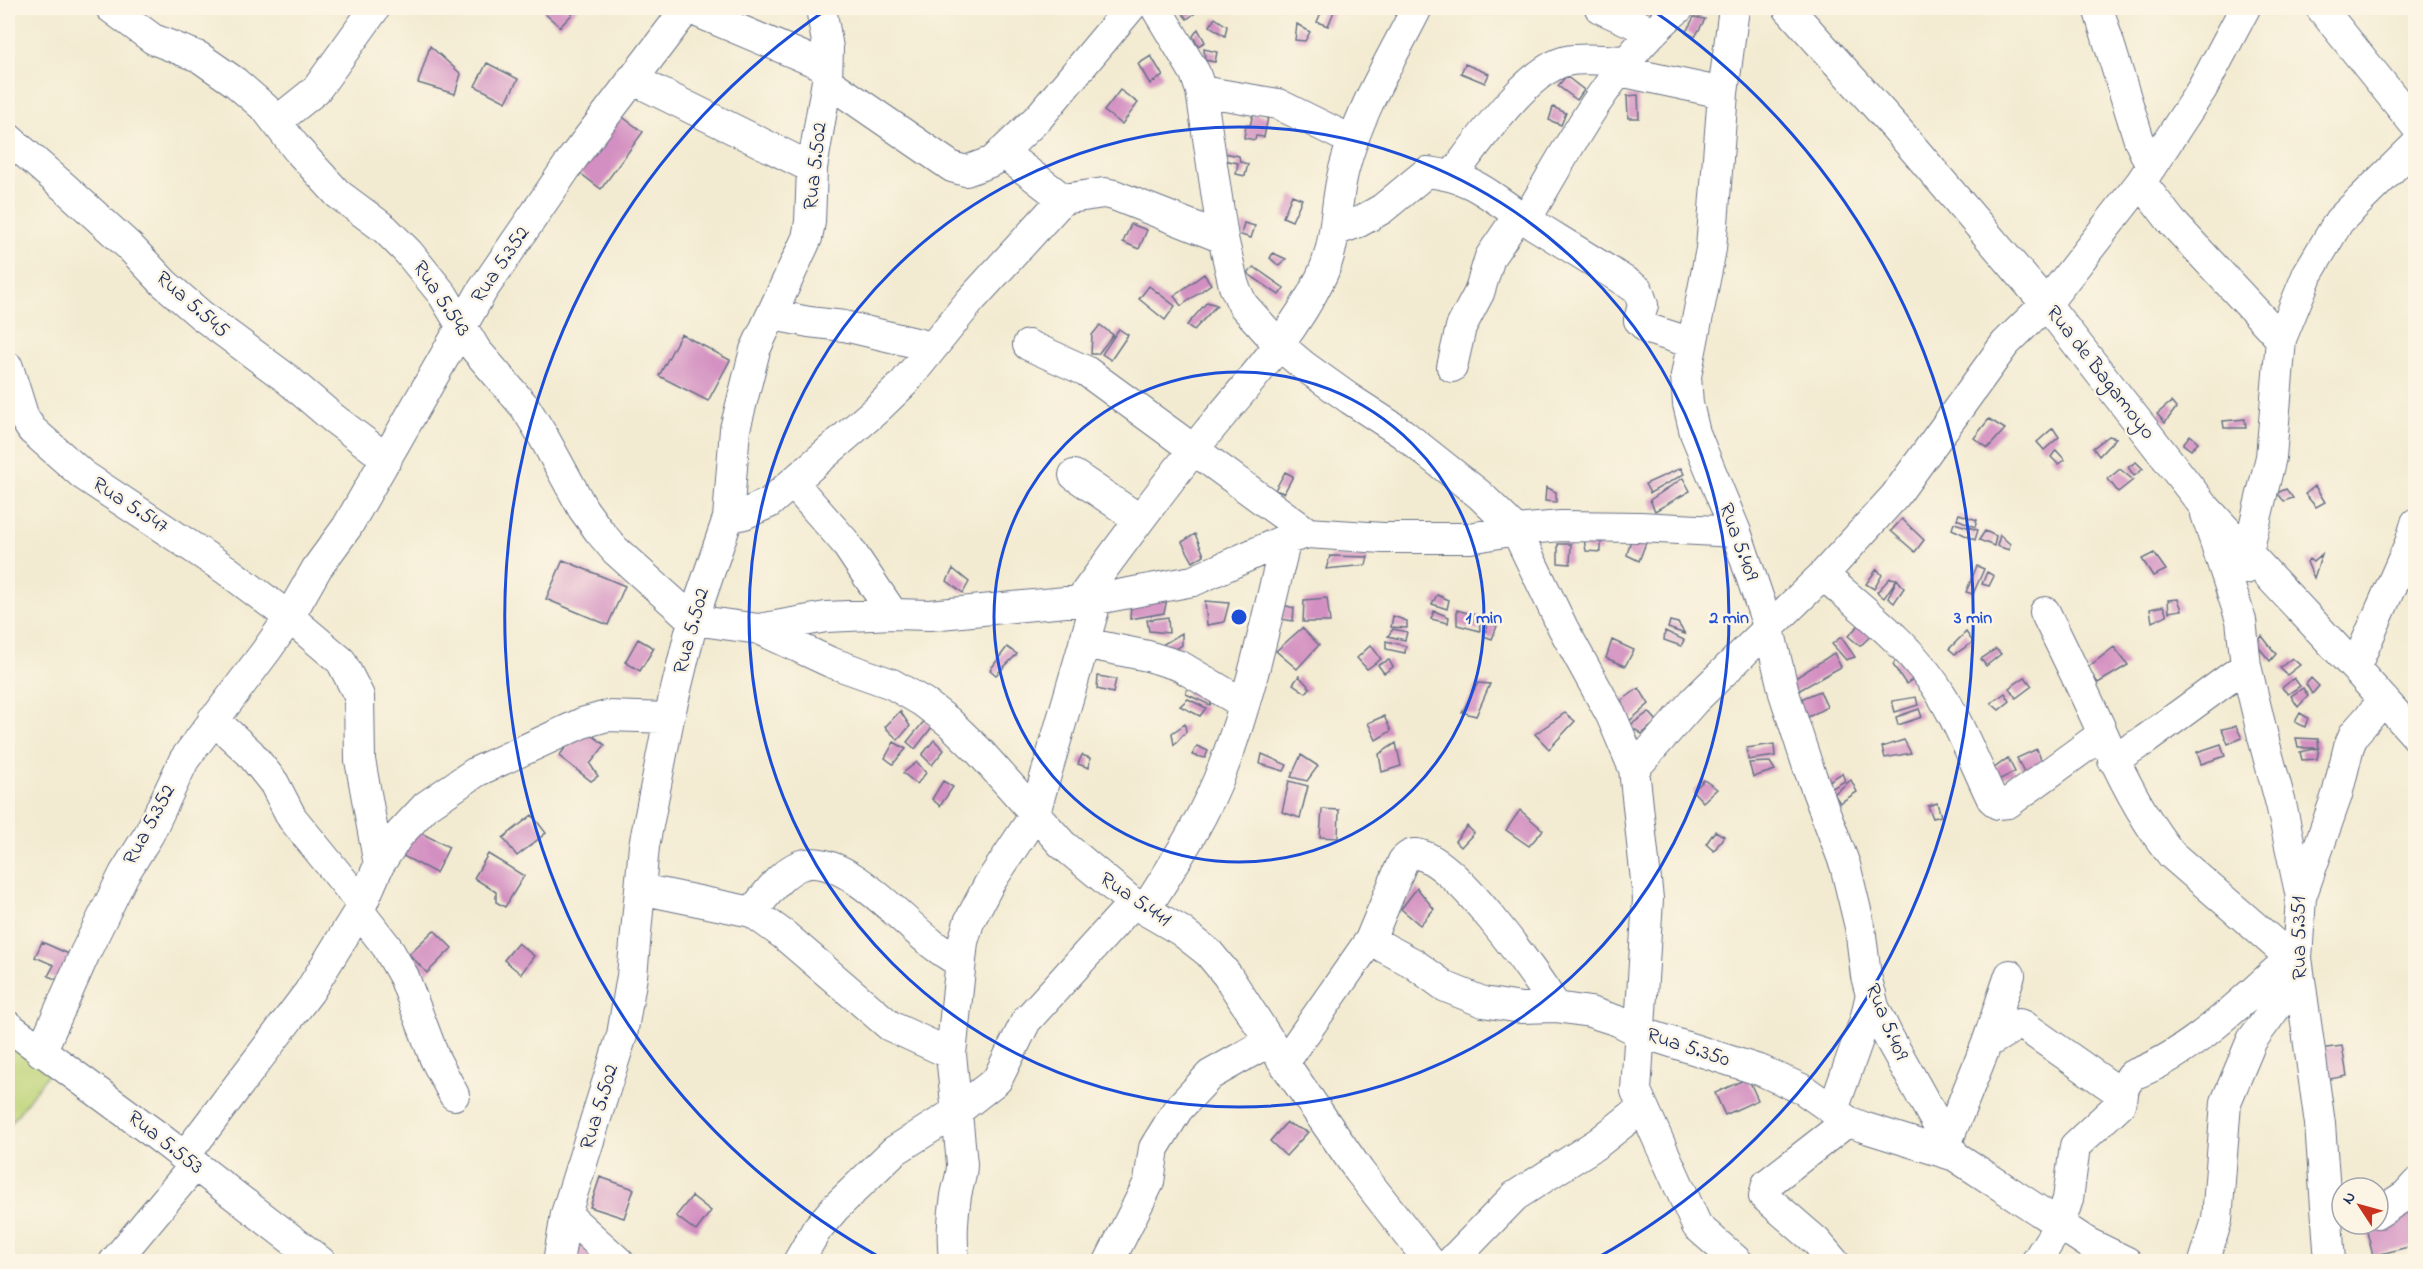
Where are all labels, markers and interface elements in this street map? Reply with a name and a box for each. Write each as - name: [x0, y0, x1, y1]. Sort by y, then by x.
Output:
- street label: Rua 5.502: [796, 121, 836, 211]
- street label: Rua 5.352: [464, 220, 538, 310]
- street label: Rua 5.543: [405, 255, 477, 343]
- street label: Rua 5.545: [149, 264, 235, 346]
- street label: Rua de Bagamoyo: [2036, 299, 2162, 448]
- street label: Rua 5.547: [86, 470, 174, 542]
- street label: Rua 5.409: [1710, 499, 1766, 586]
- street label: Rua 5.502: [666, 585, 718, 677]
- text: 1 min: [1466, 606, 1502, 632]
- text: 2 min: [1708, 606, 1749, 632]
- text: 3 min: [1953, 606, 1992, 632]
- centre of rings: [1229, 607, 1249, 627]
- street label: Rua 5.352: [116, 779, 184, 871]
- street label: Rua 5.441: [1093, 865, 1177, 935]
- street label: Rua 5.351: [2284, 896, 2316, 980]
- street label: Rua 5.409: [1856, 979, 1916, 1066]
- street label: Rua 5.350: [1642, 1020, 1734, 1076]
- street label: Rua 5.502: [573, 1061, 627, 1153]
- street label: Rua 5.553: [121, 1104, 209, 1182]
- north arrow: [2330, 1176, 2390, 1236]
- text: N: [2337, 1187, 2362, 1210]

